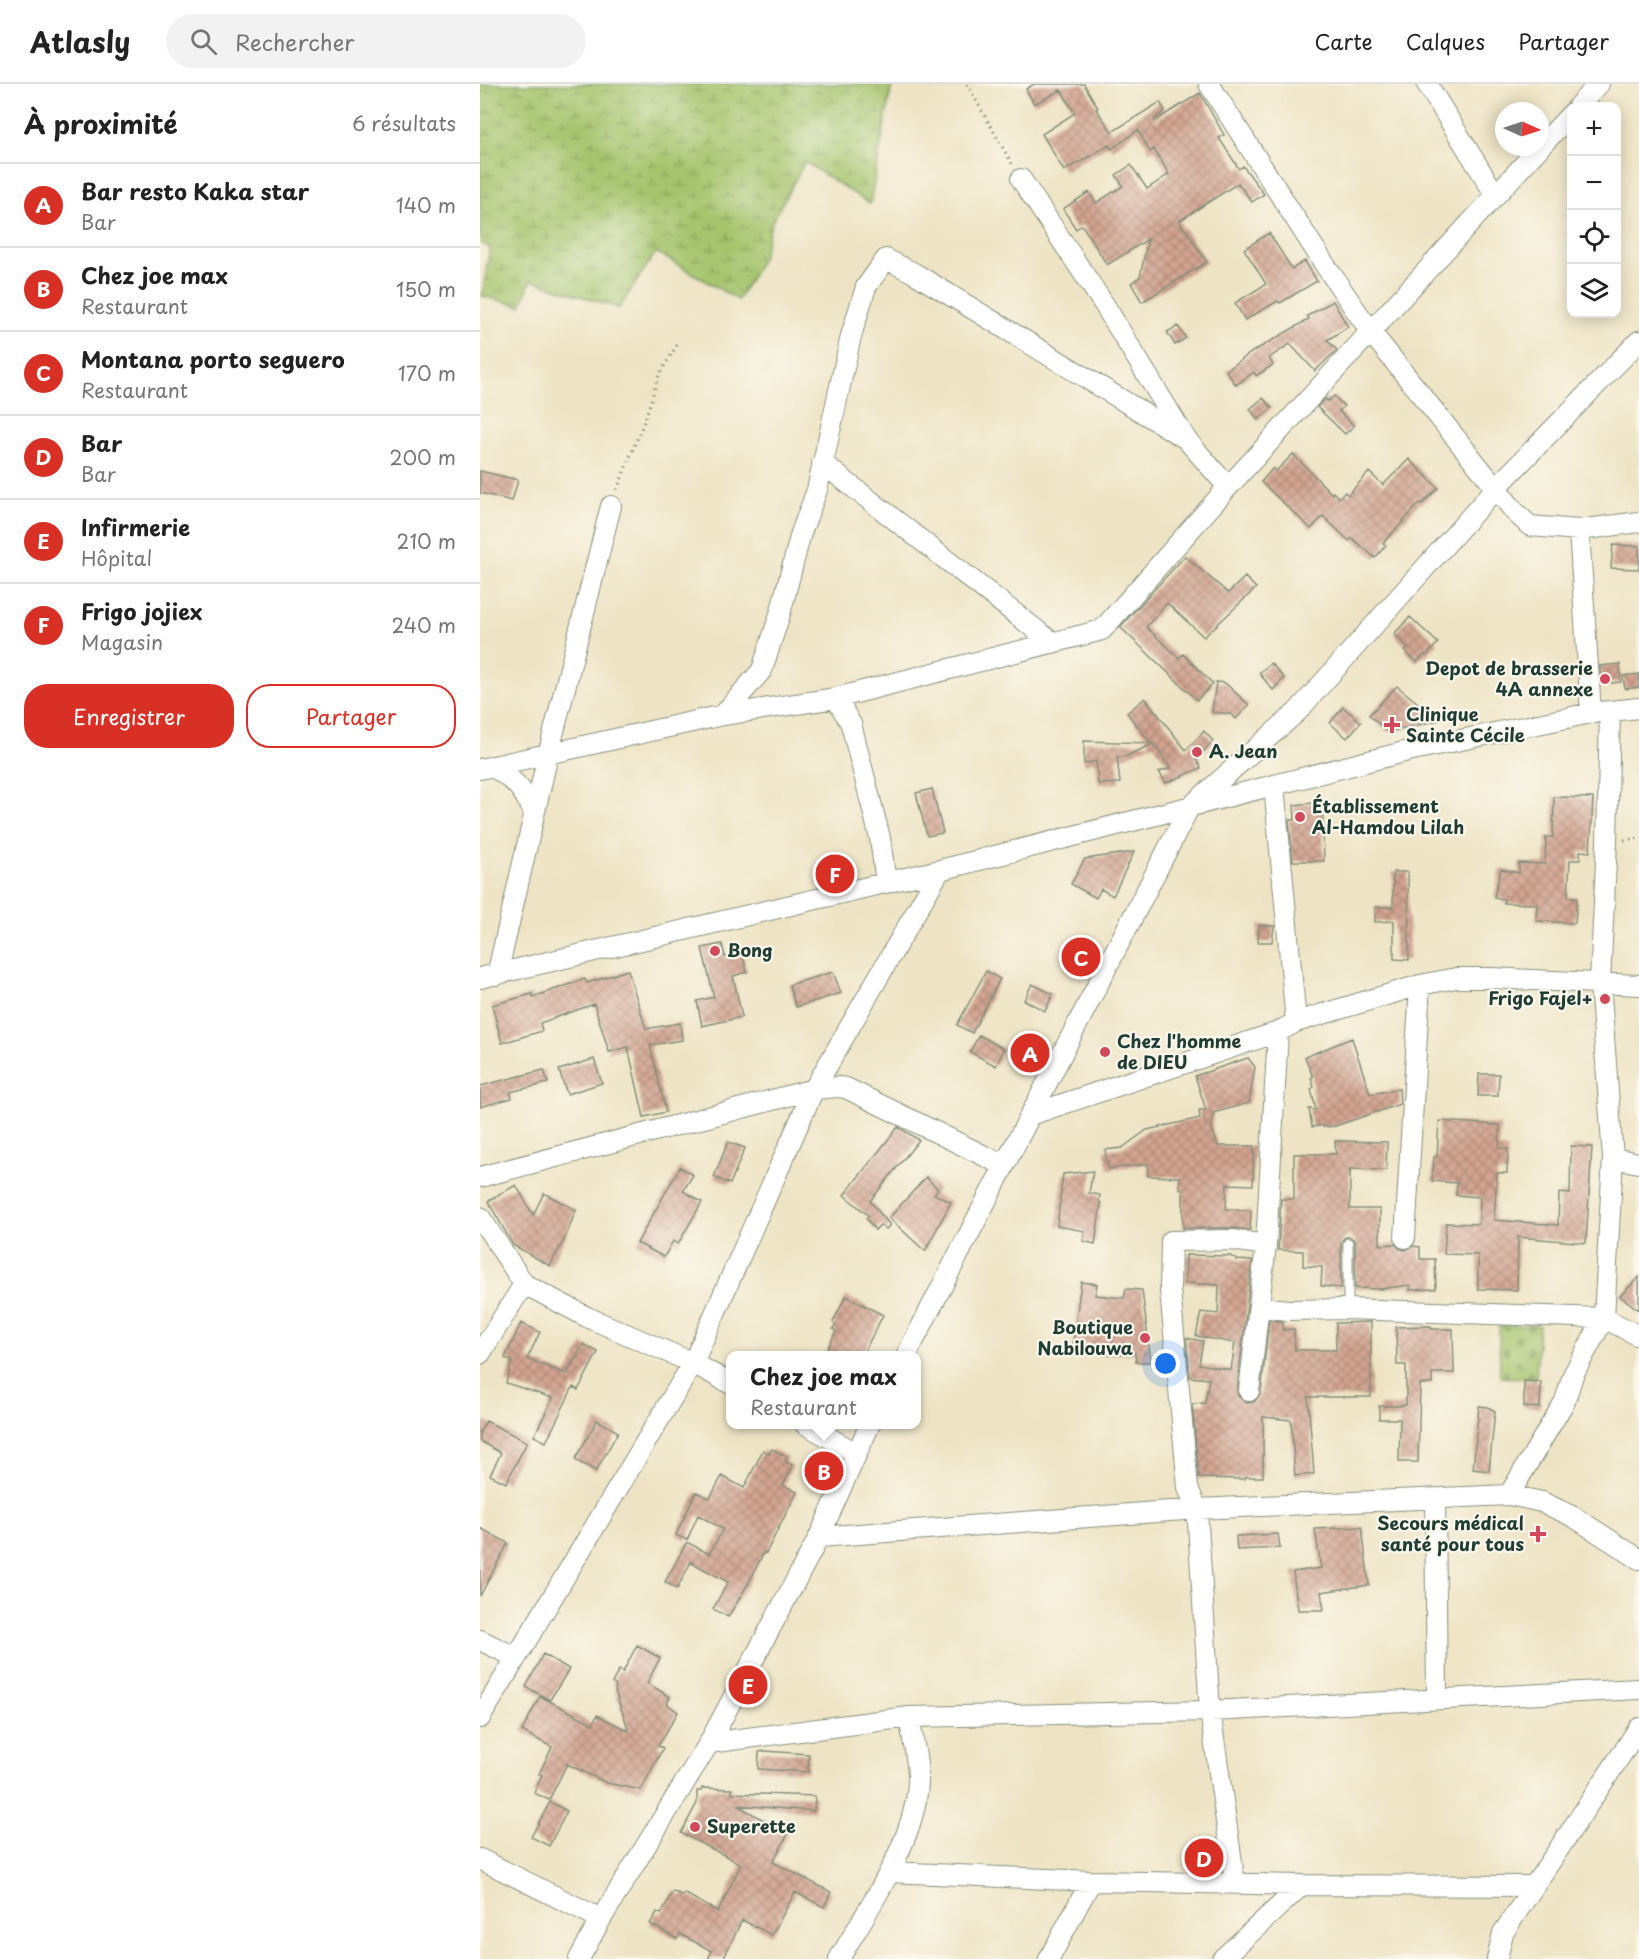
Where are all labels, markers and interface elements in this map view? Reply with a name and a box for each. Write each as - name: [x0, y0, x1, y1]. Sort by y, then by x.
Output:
- search box: [166, 14, 586, 68]
- text: Atlasly: [30, 20, 130, 63]
- icon: search: [187, 25, 220, 58]
- text: Rechercher: [235, 25, 355, 58]
- text: Carte: [1315, 25, 1373, 57]
- text: Calques: [1406, 25, 1485, 57]
- text: Partager: [1518, 25, 1609, 57]
- north arrow: [1495, 102, 1549, 156]
- map controls: [1567, 102, 1621, 318]
- button: +: [1567, 102, 1621, 156]
- text: À proximité: [24, 104, 178, 143]
- text: 6 résultats: [352, 108, 456, 138]
- button: −: [1567, 156, 1621, 210]
- text: Bar resto Kaka star: [81, 174, 309, 207]
- text: A: [36, 190, 51, 220]
- text: 140 m: [396, 190, 456, 220]
- text: Bar: [81, 207, 116, 237]
- button: locate: [1567, 210, 1621, 264]
- text: Chez joe max: [81, 258, 228, 291]
- button: layers: [1567, 264, 1621, 318]
- text: B: [37, 274, 50, 304]
- text: 150 m: [396, 274, 456, 304]
- text: Restaurant: [81, 291, 188, 321]
- text: Montana porto seguero: [81, 342, 345, 375]
- text: C: [36, 358, 51, 388]
- text: 170 m: [398, 358, 456, 388]
- text: Restaurant: [81, 375, 188, 405]
- text: Bar: [81, 426, 122, 459]
- text: D: [36, 442, 51, 472]
- text: 200 m: [389, 442, 456, 472]
- text: Bar: [81, 459, 116, 489]
- text: Infirmerie: [81, 510, 190, 543]
- text: E: [37, 526, 50, 556]
- text: 210 m: [397, 526, 456, 556]
- text: Hôpital: [81, 543, 152, 573]
- text: Frigo jojiex: [81, 594, 202, 627]
- text: F: [38, 610, 49, 640]
- text: 240 m: [391, 610, 456, 640]
- text: Magasin: [81, 627, 163, 657]
- place label: Depot de brasserie 4A annexe: [1425, 654, 1593, 702]
- marker: Depot de brasserie 4A annexe: [1598, 672, 1612, 686]
- button: Enregistrer: [24, 684, 234, 748]
- button: Partager: [246, 684, 456, 748]
- place label: Clinique Sainte Cécile: [1406, 700, 1525, 748]
- marker: Clinique Sainte Cécile: [1383, 716, 1401, 734]
- place label: A. Jean: [1209, 737, 1278, 764]
- marker: A. Jean: [1190, 745, 1204, 759]
- place label: Établissement Al-Hamdou Lilah: [1312, 792, 1464, 840]
- marker: Établissement Al-Hamdou Lilah: [1293, 810, 1307, 824]
- pin: F: [816, 852, 854, 896]
- pin: C: [1062, 934, 1100, 980]
- place label: Bong: [727, 936, 773, 963]
- marker: Bong: [708, 944, 722, 958]
- place label: Frigo Fajel+: [1488, 984, 1593, 1011]
- marker: Frigo Fajel+: [1598, 992, 1612, 1006]
- place label: Chez l'homme de DIEU: [1117, 1027, 1242, 1075]
- pin: A: [1010, 1030, 1050, 1076]
- marker: Chez l'homme de DIEU: [1098, 1045, 1112, 1059]
- place label: Boutique Nabilouwa: [1038, 1313, 1133, 1361]
- marker: Boutique Nabilouwa: [1138, 1331, 1152, 1345]
- your location: [1151, 1349, 1180, 1378]
- popup: [726, 1351, 921, 1429]
- text: Chez joe max: [750, 1359, 897, 1392]
- text: Restaurant: [750, 1392, 857, 1422]
- pin: B: [804, 1448, 844, 1494]
- place label: Secours médical santé pour tous: [1377, 1509, 1524, 1557]
- marker: Secours médical santé pour tous: [1529, 1525, 1547, 1543]
- pin: E: [728, 1662, 768, 1708]
- place label: Superette: [707, 1812, 796, 1839]
- marker: Superette: [688, 1820, 702, 1834]
- pin: D: [1184, 1836, 1224, 1880]

